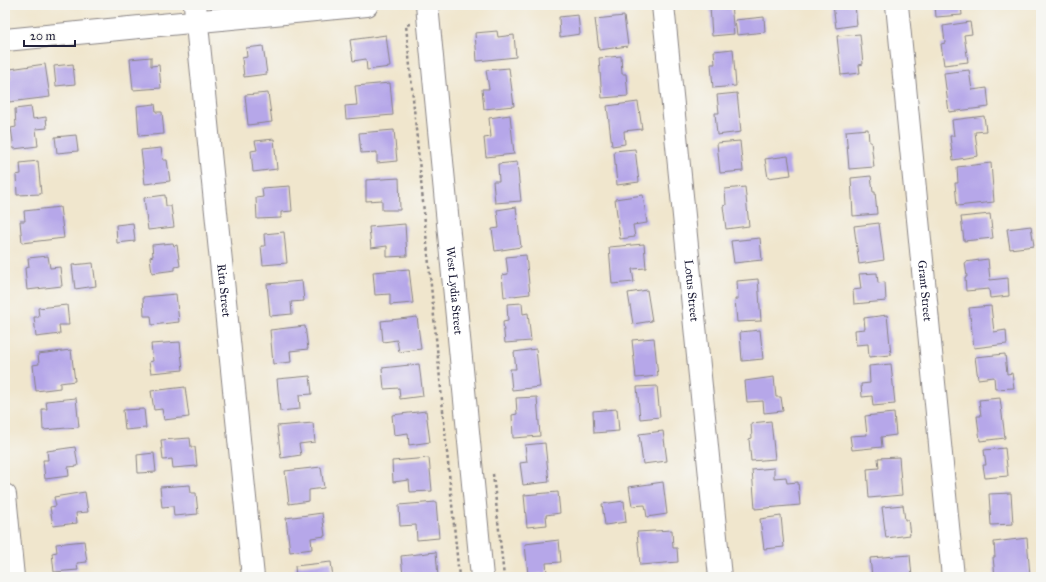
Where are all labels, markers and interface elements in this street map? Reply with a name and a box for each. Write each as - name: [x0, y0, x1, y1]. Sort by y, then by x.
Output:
- scale bar: [24, 22, 75, 48]
- text: 20 m: [30, 29, 56, 43]
- street label: West Lydia Street: [443, 246, 466, 336]
- street label: Lotus Street: [681, 259, 702, 323]
- street label: Grant Street: [915, 259, 935, 323]
- street label: Rita Street: [214, 263, 234, 319]

